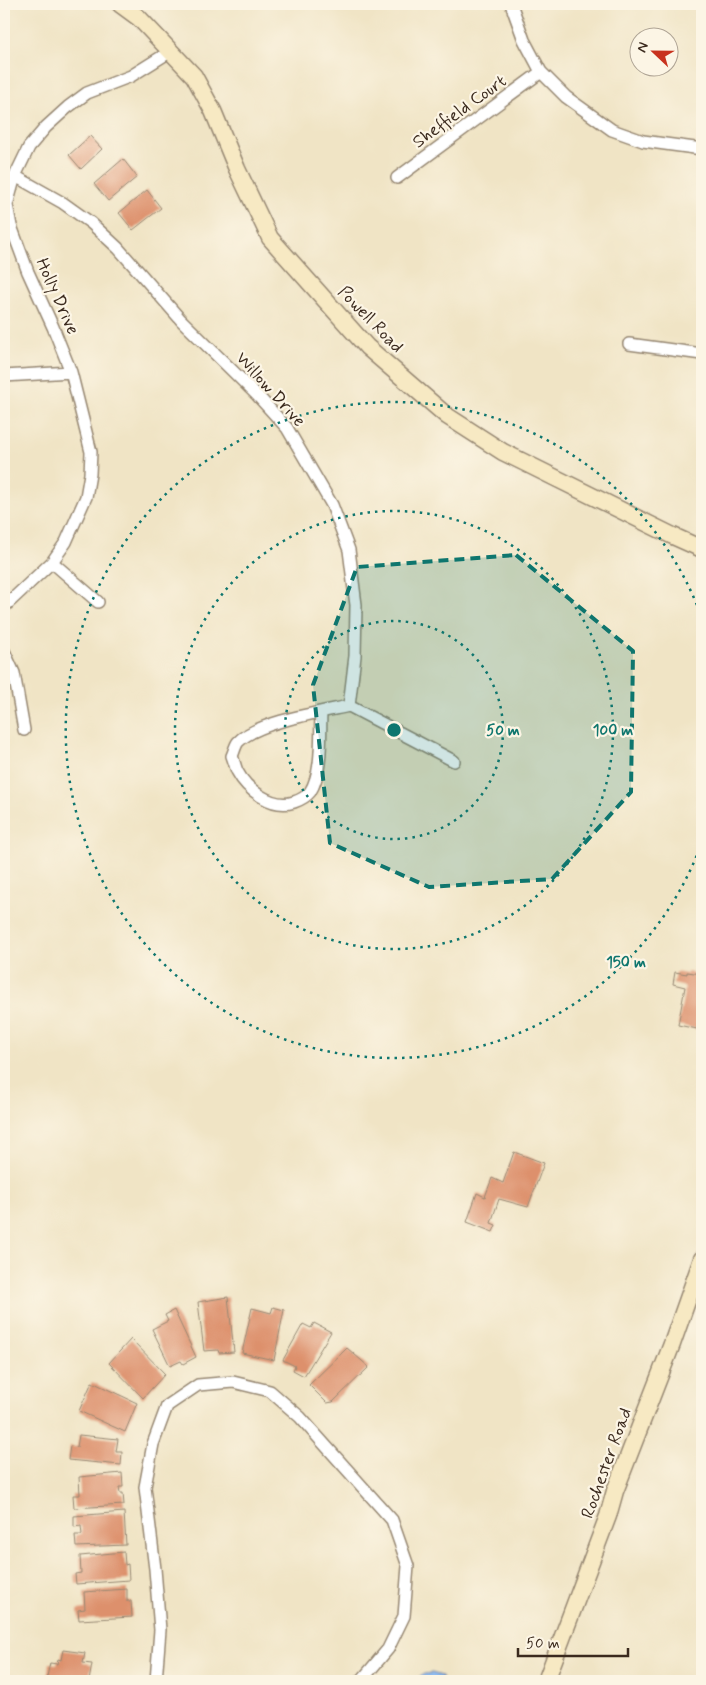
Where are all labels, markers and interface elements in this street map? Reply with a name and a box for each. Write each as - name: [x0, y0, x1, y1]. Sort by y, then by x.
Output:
- north arrow: [628, 28, 678, 78]
- text: N: [633, 40, 653, 55]
- street label: Sheffield Court: [408, 69, 512, 154]
- street label: Holly Drive: [30, 254, 85, 338]
- street label: Powell Road: [332, 281, 408, 359]
- street label: Willow Drive: [230, 347, 311, 432]
- centre of rings: [385, 721, 403, 739]
- text: 50 m: [486, 721, 520, 741]
- text: 100 m: [593, 721, 633, 741]
- text: 150 m: [606, 953, 646, 973]
- street label: Rochester Road: [576, 1405, 638, 1522]
- scale bar: [518, 1625, 628, 1657]
- text: 50 m: [526, 1634, 560, 1654]

